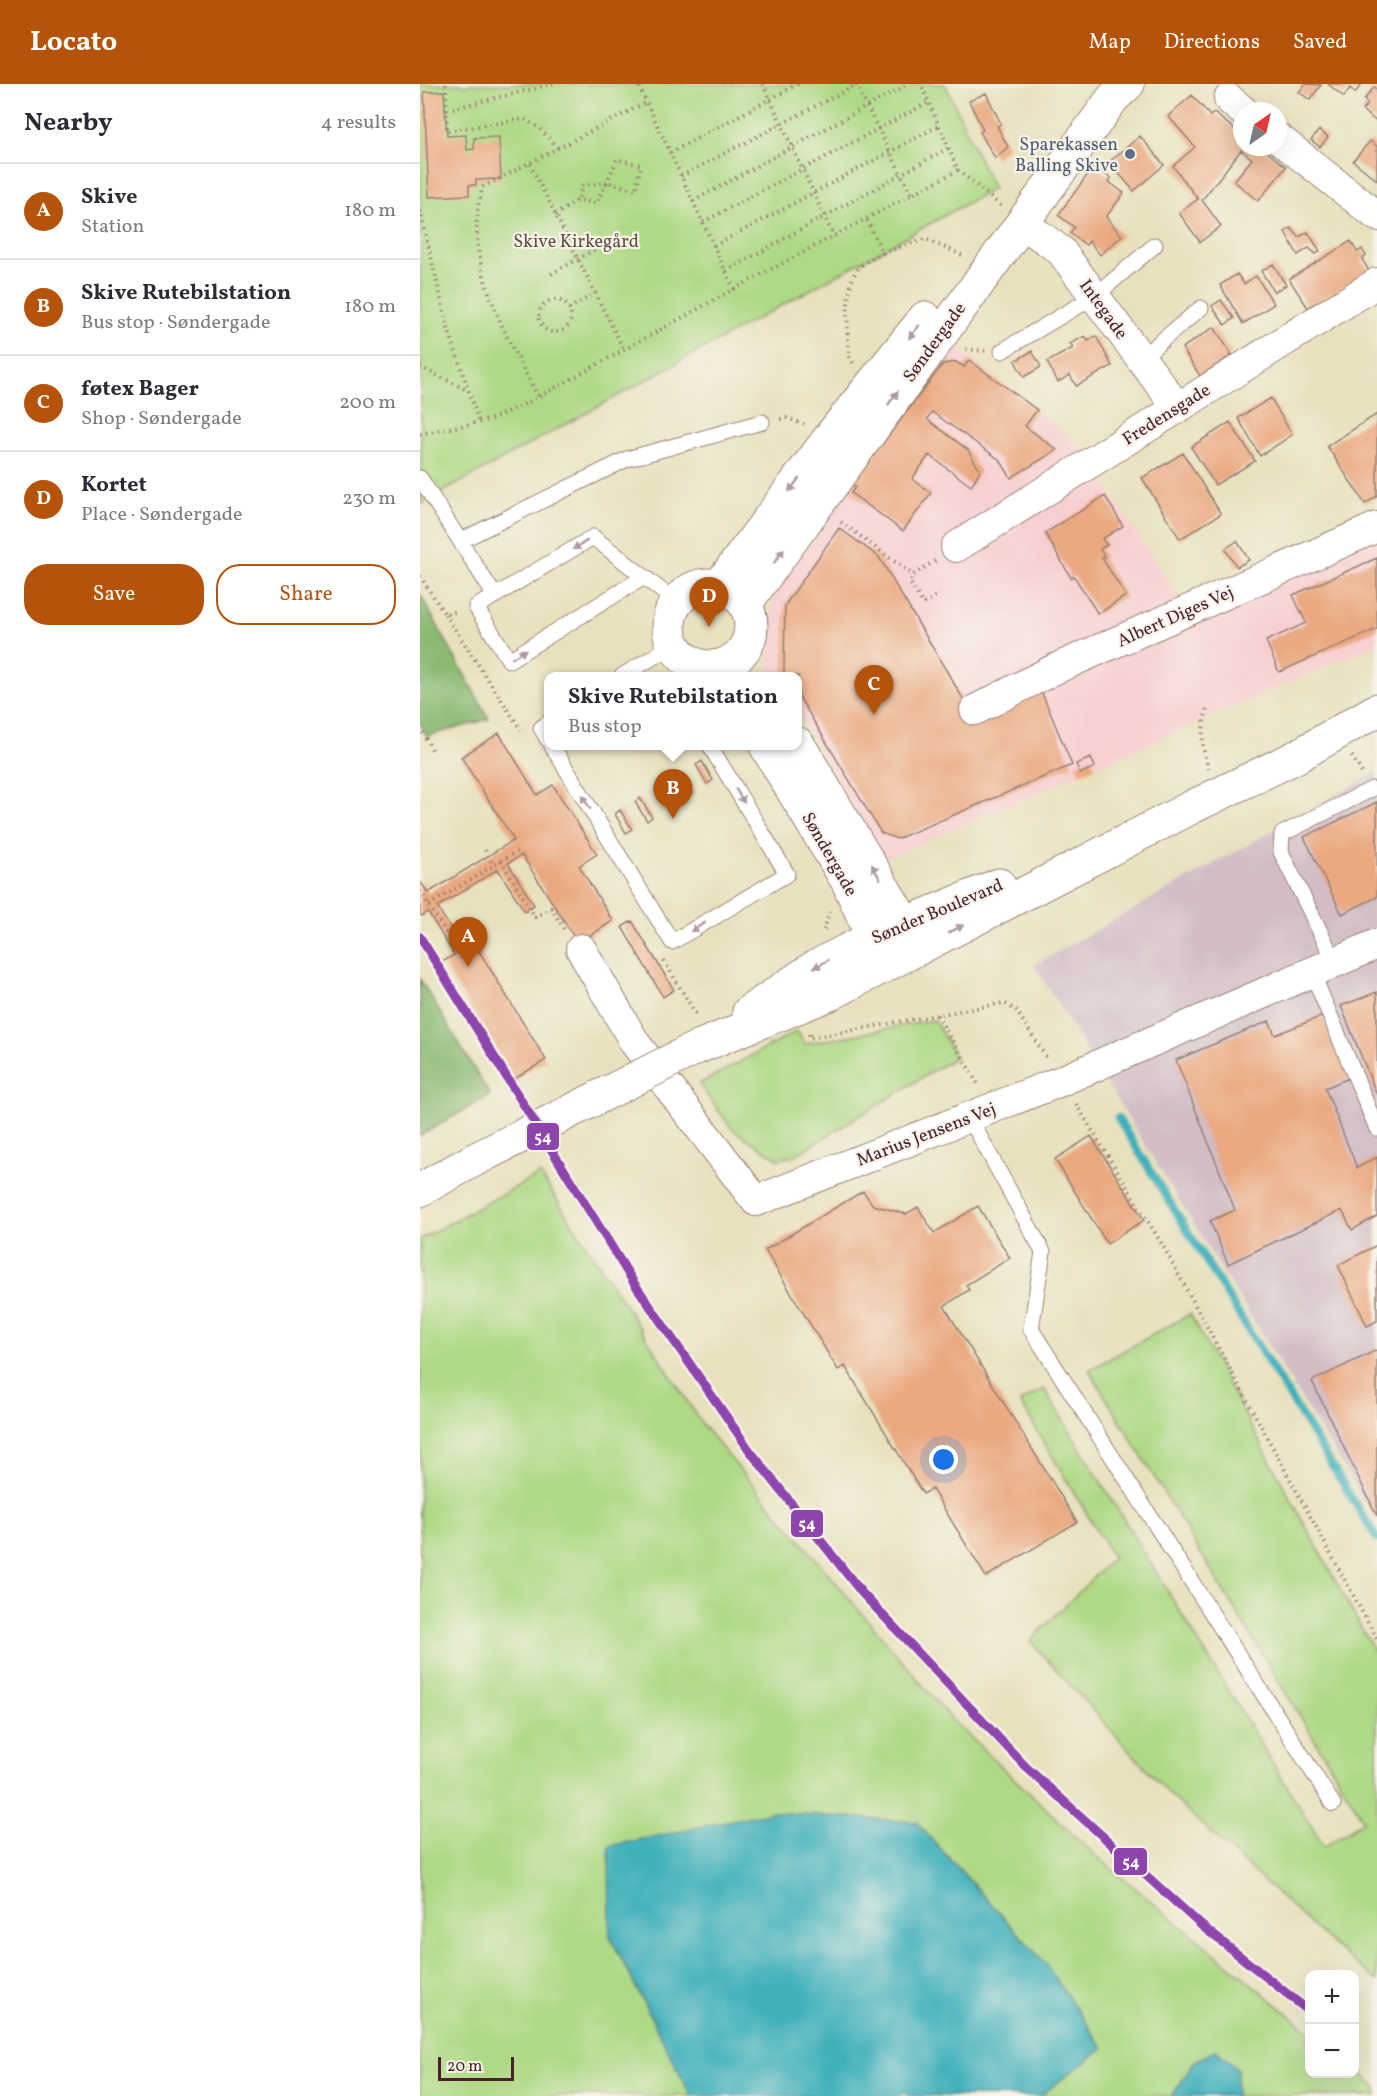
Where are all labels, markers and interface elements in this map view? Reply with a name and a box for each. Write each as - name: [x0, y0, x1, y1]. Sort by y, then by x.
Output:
- text: Locato: [30, 23, 117, 62]
- text: Map: [1089, 28, 1131, 57]
- text: Directions: [1164, 28, 1260, 57]
- text: Saved: [1293, 28, 1347, 57]
- north arrow: [1233, 102, 1287, 156]
- text: Nearby: [24, 105, 113, 141]
- text: 4 results: [321, 109, 396, 137]
- place label: Sparekassen Balling Skive: [1015, 133, 1118, 179]
- marker: Sparekassen Balling Skive: [1123, 147, 1137, 161]
- text: Skive: [81, 182, 138, 213]
- text: A: [36, 197, 51, 225]
- text: 180 m: [344, 197, 396, 225]
- text: Station: [81, 213, 144, 241]
- park label: Skive Kirkegård: [513, 230, 639, 255]
- street label: Integade: [1073, 275, 1133, 345]
- text: Skive Rutebilstation: [81, 278, 291, 309]
- text: B: [37, 293, 50, 321]
- text: 180 m: [344, 293, 396, 321]
- street label: Søndergade: [898, 298, 973, 388]
- text: Bus stop · Søndergade: [81, 309, 270, 337]
- one-way arrow: [908, 324, 921, 339]
- text: føtex Bager: [81, 374, 199, 405]
- street label: Fredensgade: [1118, 378, 1216, 452]
- text: C: [37, 389, 50, 417]
- text: 200 m: [339, 389, 396, 417]
- one-way arrow: [887, 391, 899, 407]
- text: Shop · Søndergade: [81, 405, 242, 433]
- text: Kortet: [81, 470, 147, 501]
- one-way arrow: [789, 478, 801, 493]
- text: D: [36, 485, 51, 513]
- text: 230 m: [342, 485, 396, 513]
- text: Place · Søndergade: [81, 501, 243, 529]
- one-way arrow: [572, 539, 588, 550]
- one-way arrow: [773, 549, 785, 565]
- button: Save: [24, 564, 204, 625]
- button: Share: [216, 564, 396, 625]
- pin: D: [690, 578, 728, 627]
- street label: Albert Diges Vej: [1113, 580, 1238, 654]
- one-way arrow: [510, 648, 527, 659]
- pin: C: [854, 666, 894, 715]
- popup: [544, 672, 802, 750]
- text: Skive Rutebilstation: [568, 682, 778, 713]
- text: Bus stop: [568, 713, 642, 741]
- pin: B: [654, 770, 692, 819]
- one-way arrow: [735, 788, 746, 804]
- one-way arrow: [581, 793, 591, 810]
- street label: Søndergade: [795, 808, 863, 901]
- one-way arrow: [870, 864, 881, 880]
- street label: Sønder Boulevard: [868, 873, 1007, 951]
- pin: A: [448, 918, 488, 967]
- one-way arrow: [690, 921, 706, 932]
- one-way arrow: [947, 924, 965, 934]
- one-way arrow: [812, 959, 829, 969]
- street label: Marius Jensens Vej: [853, 1097, 1000, 1173]
- line badge: 54: [526, 1122, 560, 1151]
- text: 54: [534, 1127, 552, 1149]
- your location: [929, 1445, 958, 1474]
- line badge: 54: [790, 1509, 824, 1538]
- text: 54: [798, 1514, 816, 1536]
- line badge: 54: [1113, 1847, 1148, 1876]
- text: 54: [1122, 1852, 1140, 1874]
- map controls: [1305, 1970, 1359, 2078]
- button: +: [1305, 1970, 1359, 2024]
- button: −: [1305, 2024, 1359, 2078]
- scale bar: [438, 2054, 514, 2082]
- text: 20 m: [447, 2056, 482, 2078]

